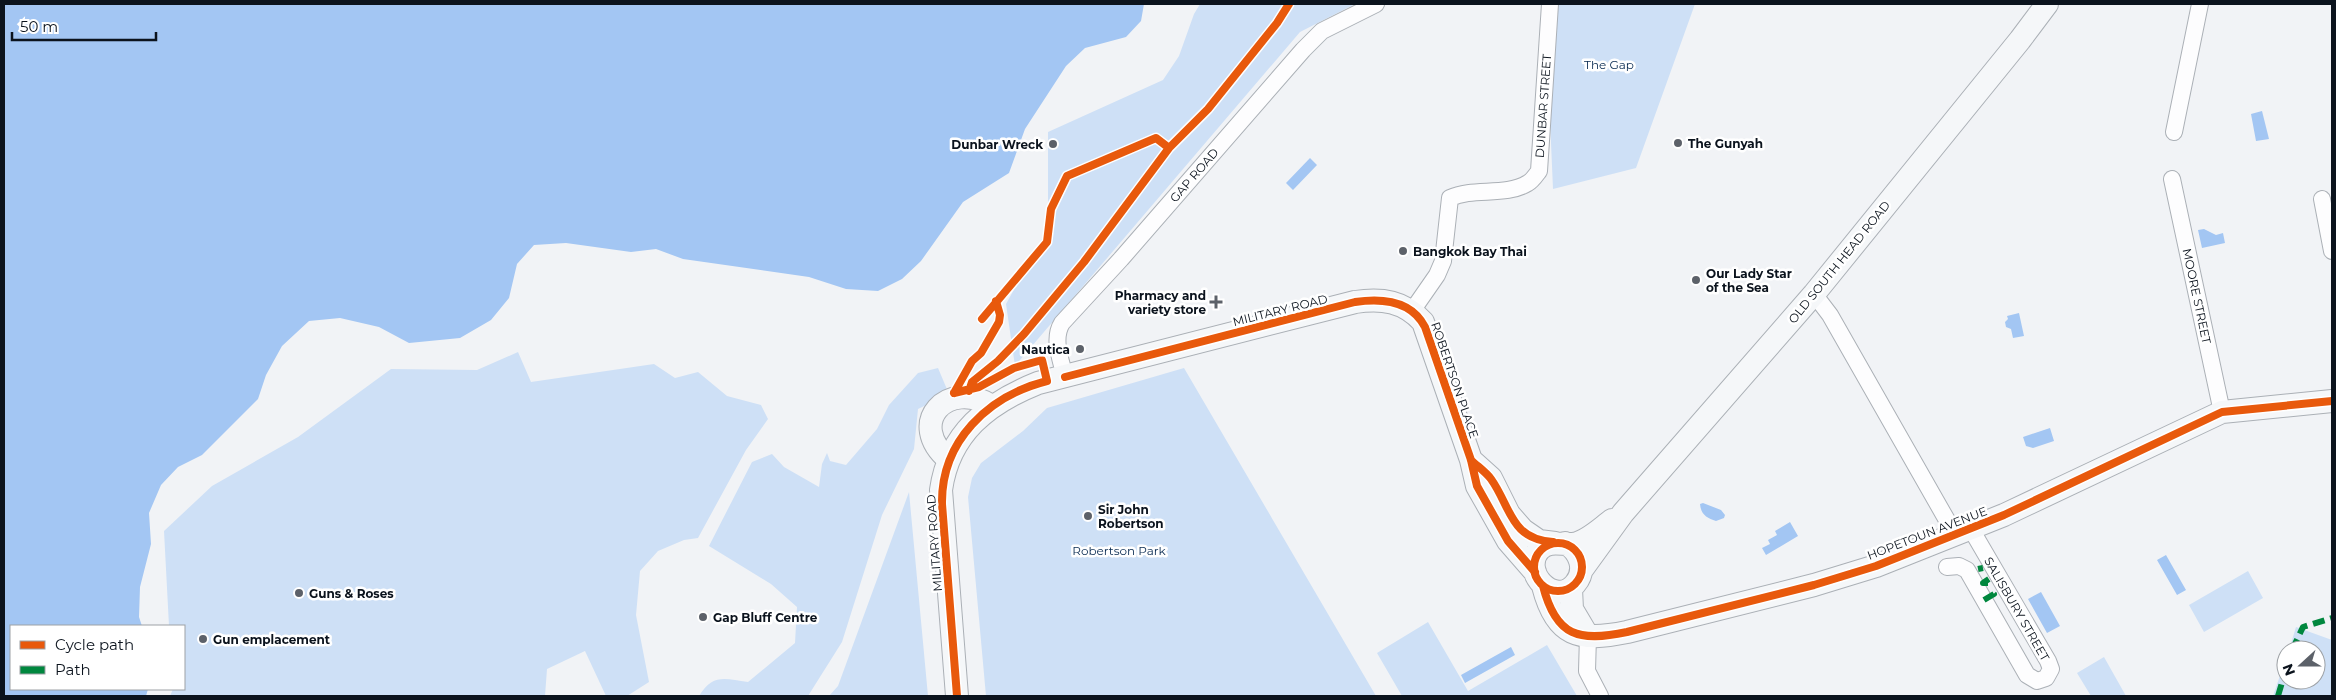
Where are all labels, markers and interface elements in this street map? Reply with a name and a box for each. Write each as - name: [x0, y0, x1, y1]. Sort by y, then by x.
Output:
- scale bar: [12, 10, 156, 42]
- text: 50 m: [20, 17, 58, 36]
- street label: DUNBAR STREET: [1532, 53, 1554, 159]
- park label: The Gap: [1584, 57, 1634, 72]
- place label: The Gunyah: [1688, 136, 1763, 151]
- place label: Dunbar Wreck: [951, 137, 1043, 152]
- marker: The Gunyah: [1672, 137, 1684, 149]
- marker: Dunbar Wreck: [1047, 138, 1059, 150]
- street label: GAP ROAD: [1166, 145, 1222, 205]
- street label: OLD SOUTH HEAD ROAD: [1785, 198, 1893, 326]
- place label: Bangkok Bay Thai: [1413, 244, 1527, 259]
- marker: Bangkok Bay Thai: [1397, 245, 1409, 257]
- street label: MOORE STREET: [2180, 247, 2214, 345]
- place label: Our Lady Star of the Sea: [1706, 266, 1792, 295]
- marker: Our Lady Star of the Sea: [1690, 274, 1702, 286]
- place label: Pharmacy and variety store: [1115, 288, 1206, 317]
- street label: MILITARY ROAD: [1231, 291, 1329, 329]
- marker: Pharmacy and variety store: [1210, 296, 1222, 308]
- street label: ROBERTSON PLACE: [1428, 320, 1482, 440]
- place label: Nautica: [1021, 342, 1070, 357]
- marker: Nautica: [1074, 343, 1086, 355]
- street label: MILITARY ROAD: [923, 494, 945, 592]
- place label: Sir John Robertson: [1098, 502, 1164, 531]
- street label: HOPETOUN AVENUE: [1865, 503, 1989, 563]
- marker: Sir John Robertson: [1082, 510, 1094, 522]
- park label: Robertson Park: [1072, 543, 1167, 558]
- street label: SALISBURY STREET: [1981, 554, 2053, 664]
- place label: Guns & Roses: [309, 586, 394, 601]
- marker: Guns & Roses: [293, 587, 305, 599]
- place label: Gap Bluff Centre: [713, 610, 818, 625]
- marker: Gap Bluff Centre: [697, 611, 709, 623]
- legend: [10, 625, 185, 690]
- place label: Gun emplacement: [213, 632, 331, 647]
- marker: Gun emplacement: [197, 633, 209, 645]
- text: Cycle path: [55, 635, 134, 654]
- north arrow: [2276, 640, 2326, 690]
- text: Path: [55, 660, 91, 679]
- text: N: [2278, 661, 2299, 678]

